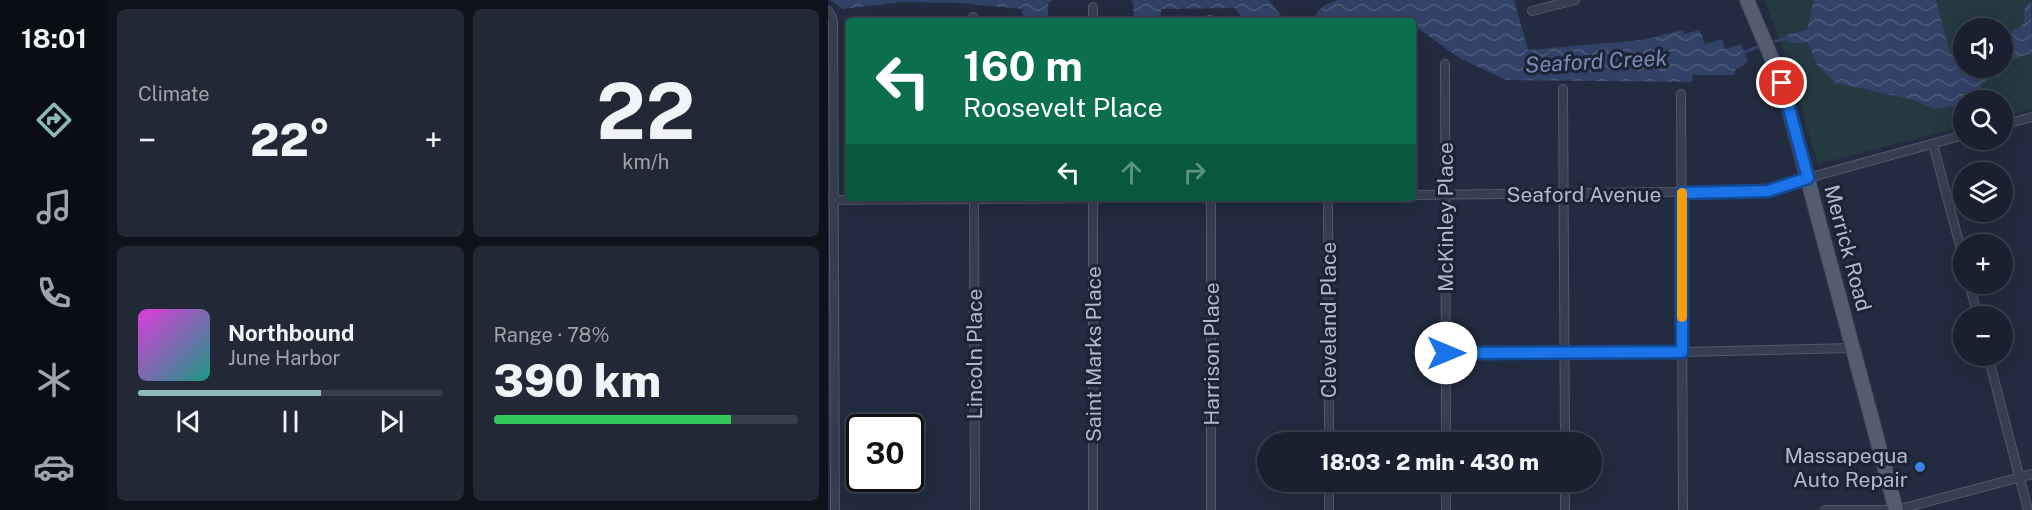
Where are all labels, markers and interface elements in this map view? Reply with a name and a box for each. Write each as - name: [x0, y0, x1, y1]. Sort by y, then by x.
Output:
- map controls: [1953, 18, 2013, 366]
- button: sound: [1953, 18, 2013, 78]
- text: 18:01: [21, 22, 87, 54]
- text: 160 m: [963, 41, 1083, 90]
- icon: left: [864, 42, 942, 120]
- water label: Seaford Creek: [1524, 44, 1668, 78]
- pin: [1756, 57, 1807, 108]
- text: 22: [596, 65, 695, 157]
- icon: arrive: [1765, 66, 1798, 99]
- text: Climate: [138, 82, 210, 106]
- button: search: [1953, 90, 2013, 150]
- text: Roosevelt Place: [963, 91, 1163, 123]
- icon: directions: [33, 99, 75, 141]
- text: 22°: [250, 113, 330, 166]
- text: −: [138, 121, 156, 159]
- text: +: [424, 121, 443, 159]
- street label: McKinley Place: [1433, 142, 1458, 292]
- text: km/h: [622, 150, 669, 174]
- icon: left: [1052, 156, 1085, 189]
- icon: ahead: [1115, 156, 1148, 189]
- icon: right: [1178, 156, 1211, 189]
- button: layers: [1953, 162, 2013, 222]
- street label: Seaford Avenue: [1507, 182, 1661, 207]
- street label: Merrick Road: [1819, 182, 1877, 314]
- icon: music: [33, 186, 75, 228]
- button: +: [1953, 234, 2013, 294]
- street label: Cleveland Place: [1316, 242, 1341, 398]
- street label: Saint Marks Place: [1081, 266, 1106, 442]
- icon: phone: [33, 272, 75, 314]
- street label: Harrison Place: [1199, 282, 1224, 426]
- street label: Lincoln Place: [962, 289, 987, 419]
- button: −: [1953, 306, 2013, 366]
- text: Northbound: [228, 320, 354, 346]
- position arrow: [1414, 321, 1478, 385]
- text: Range · 78%: [494, 323, 610, 347]
- text: June Harbor: [228, 346, 340, 370]
- text: 390 km: [494, 354, 661, 407]
- icon: climate: [33, 359, 75, 401]
- icon: previous: [172, 405, 205, 438]
- icon: pause: [274, 405, 307, 438]
- icon: next: [375, 405, 408, 438]
- speed limit sign: 30: [846, 414, 924, 492]
- place label: Massapequa Auto Repair: [1784, 443, 1908, 492]
- icon: car: [33, 446, 75, 488]
- text: 18:03 · 2 min · 430 m: [1320, 449, 1539, 475]
- marker: Massapequa Auto Repair: [1913, 460, 1927, 474]

